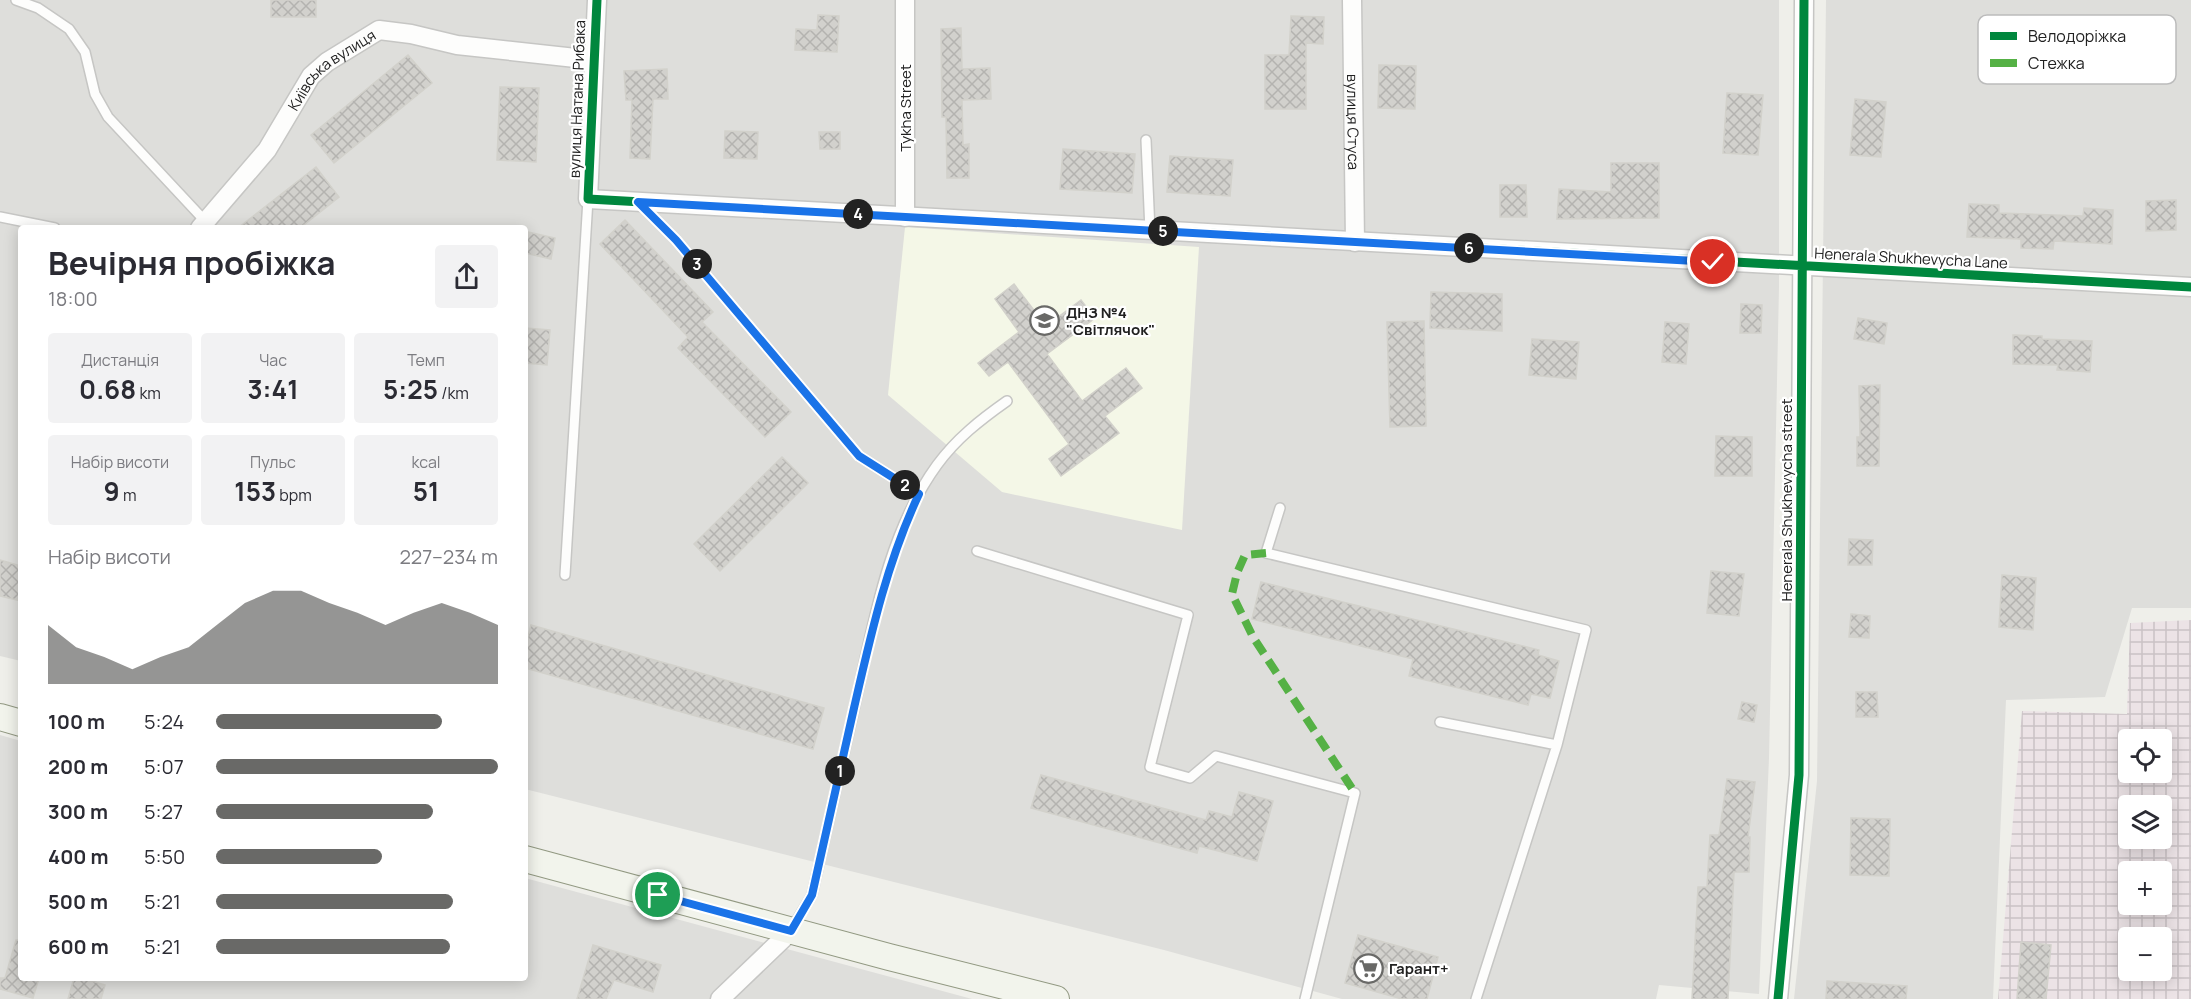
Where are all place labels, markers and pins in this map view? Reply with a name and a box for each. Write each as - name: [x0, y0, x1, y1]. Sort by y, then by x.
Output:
- pin: 4: [843, 199, 873, 229]
- pin: 5: [1148, 216, 1178, 246]
- pin: 6: [1454, 233, 1484, 263]
- pin: [1687, 236, 1738, 287]
- pin: 3: [682, 249, 712, 279]
- place label: ДНЗ №4 "Світлячок": [1066, 302, 1155, 340]
- school or university icon: ДНЗ №4 "Світлячок": [1029, 305, 1061, 337]
- pin: 2: [890, 470, 920, 500]
- pin: 1: [825, 756, 855, 786]
- pin: [632, 869, 683, 920]
- supermarket icon: Гарант+: [1352, 952, 1384, 984]
- place label: Гарант+: [1389, 958, 1449, 979]

